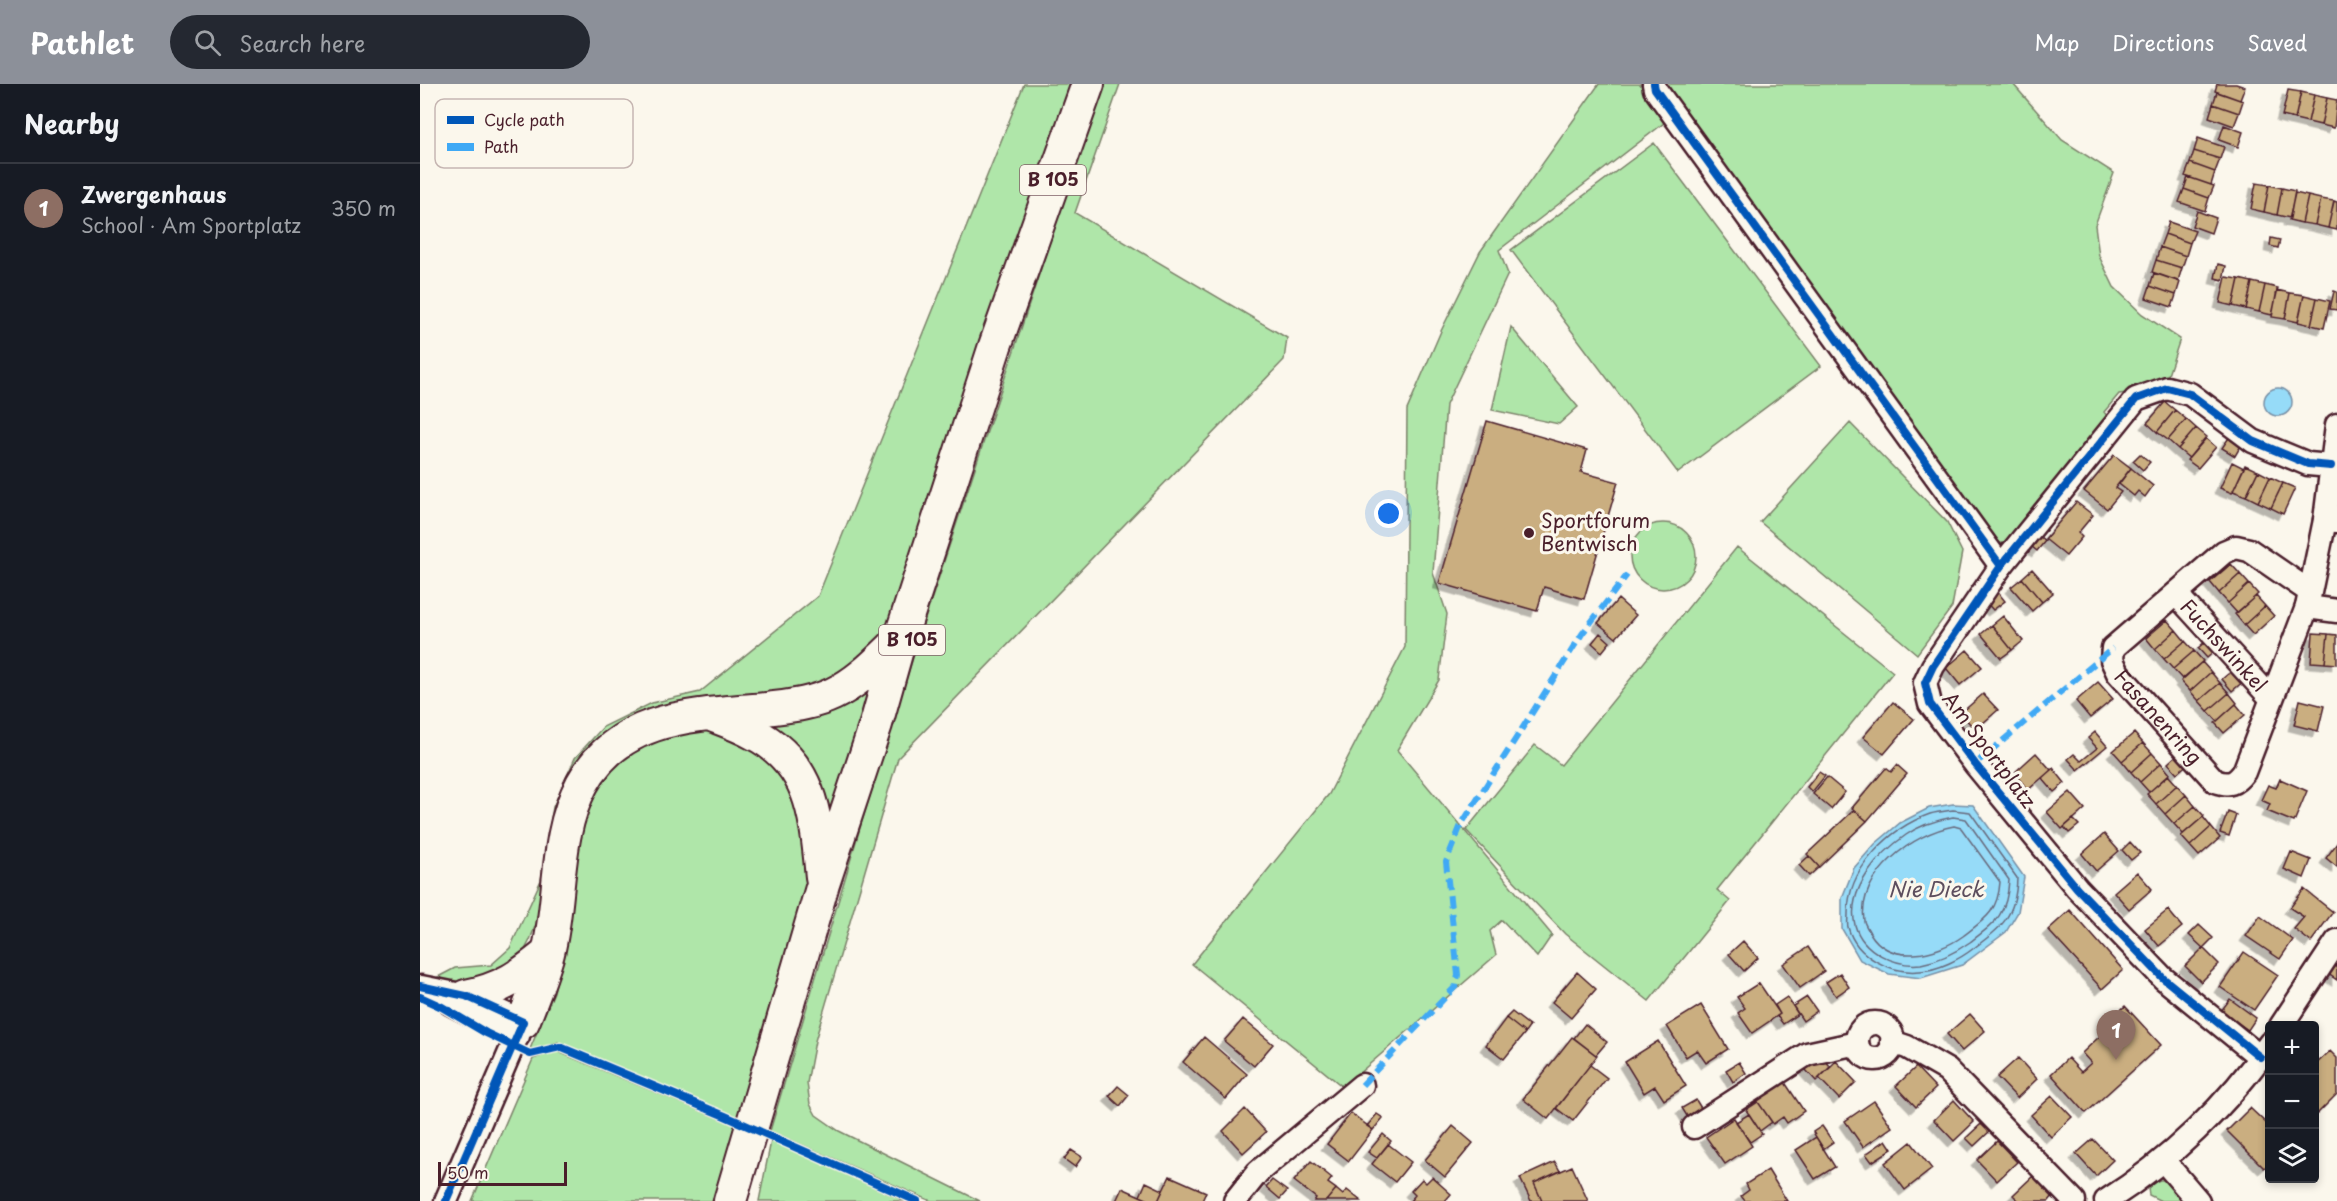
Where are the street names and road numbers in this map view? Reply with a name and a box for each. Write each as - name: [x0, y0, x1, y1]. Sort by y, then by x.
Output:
- road number: B 105: [1020, 165, 1086, 195]
- street label: Fuchswinkel: [2174, 592, 2274, 698]
- road number: B 105: [879, 625, 945, 655]
- street label: Fasanenring: [2108, 662, 2209, 771]
- street label: Am Sportplatz: [1936, 685, 2044, 814]

